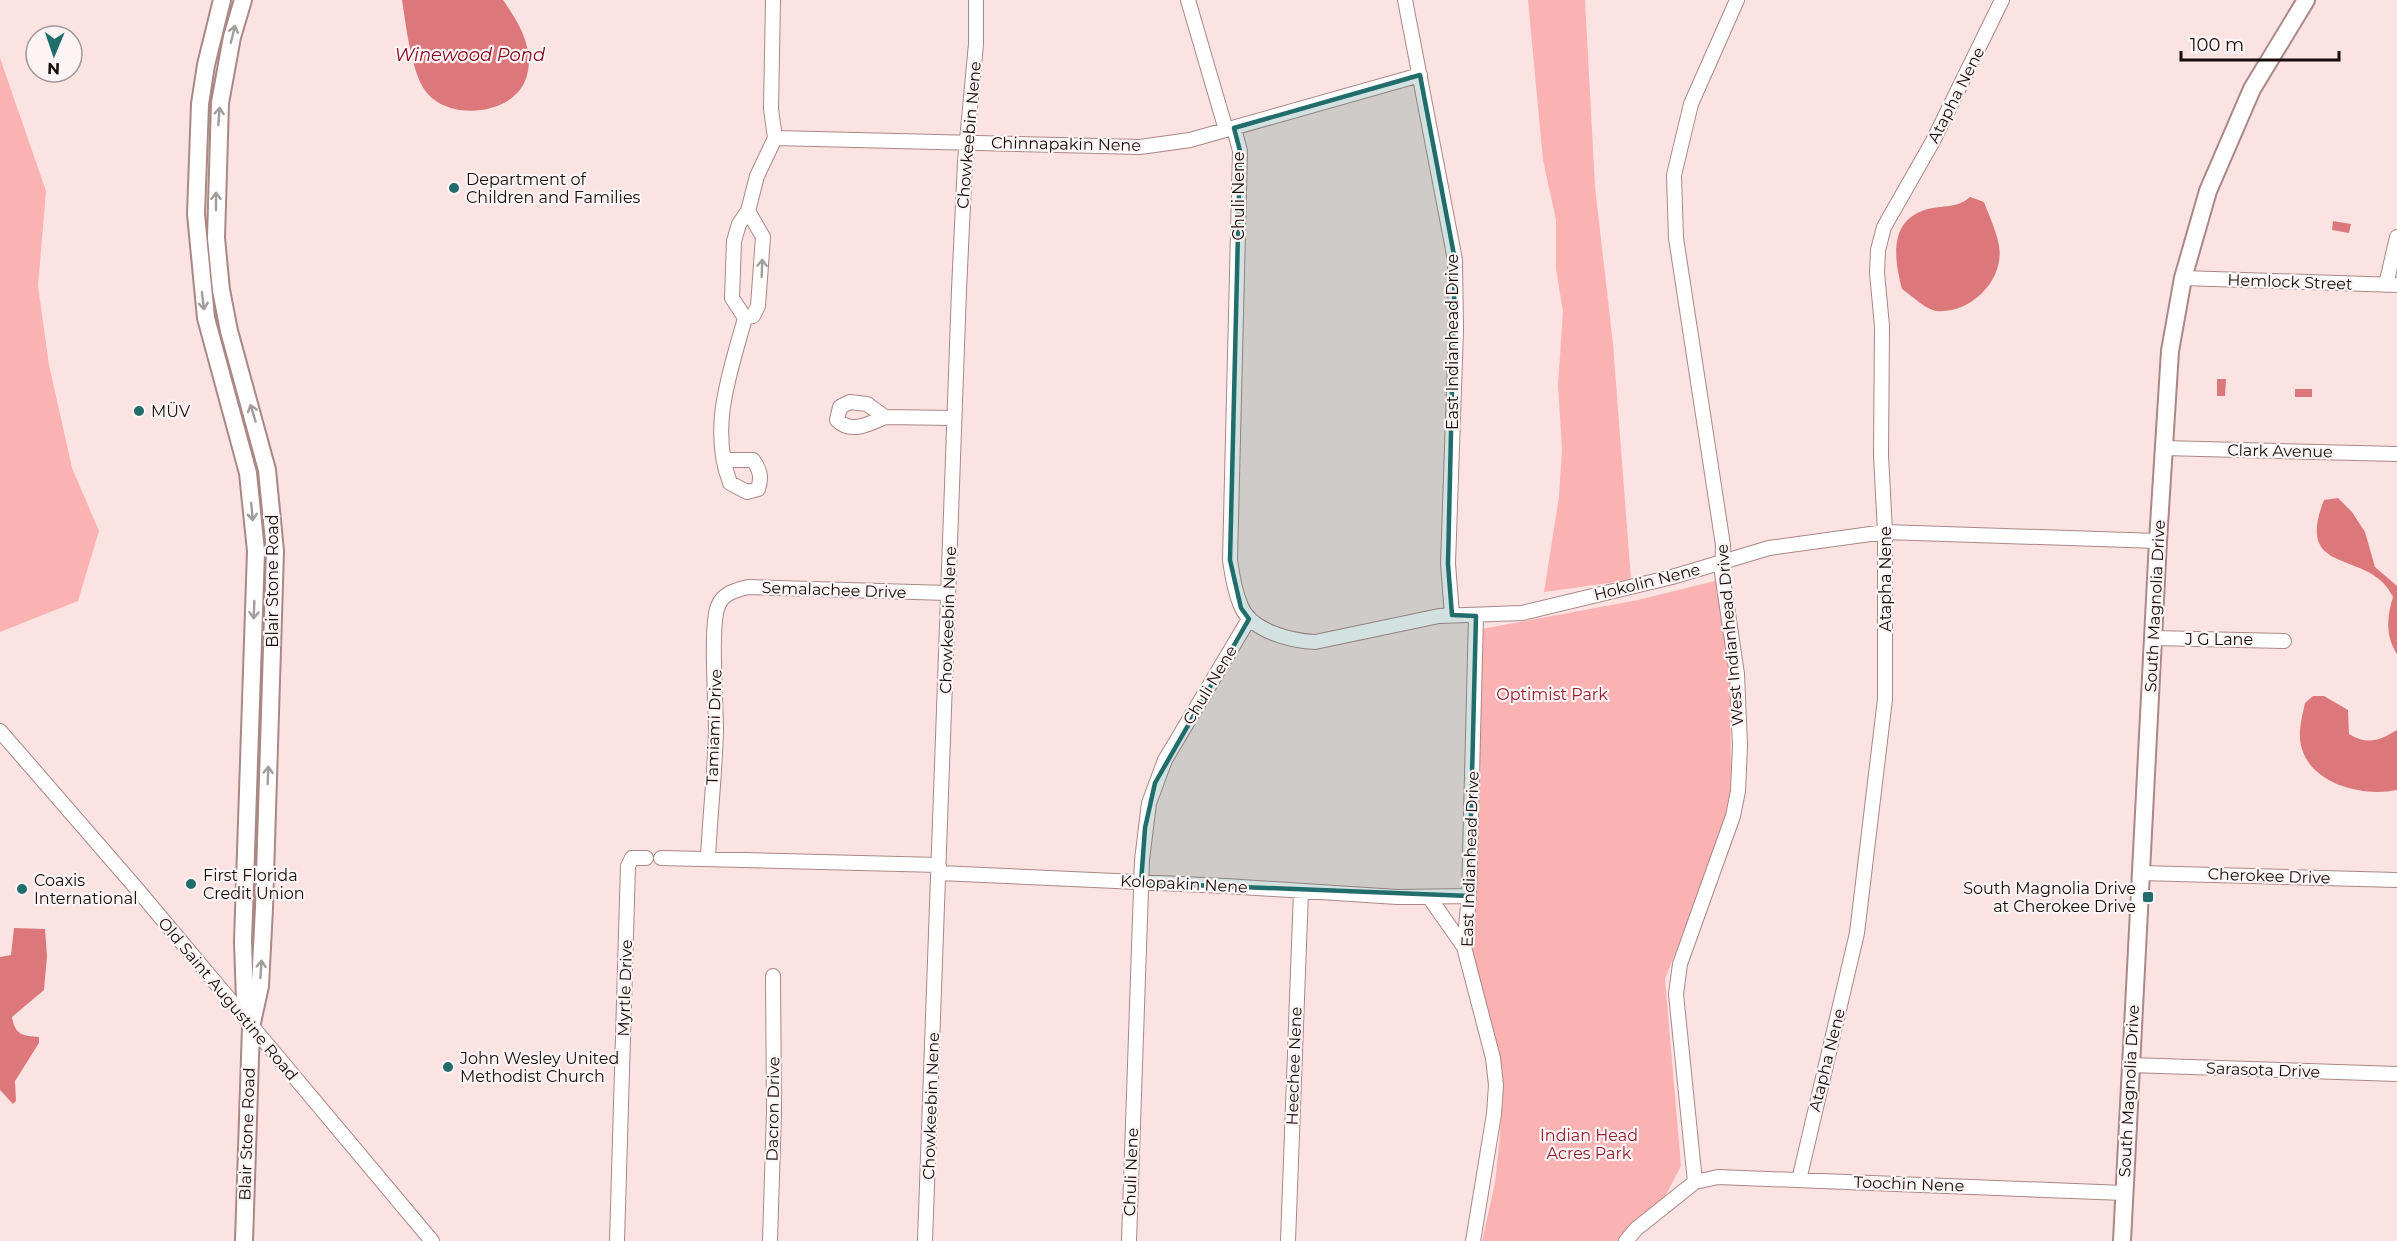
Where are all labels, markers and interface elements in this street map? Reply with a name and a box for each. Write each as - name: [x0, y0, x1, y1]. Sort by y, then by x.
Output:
- north arrow: [24, 24, 84, 84]
- scale bar: [2181, 24, 2338, 62]
- one-way arrow: [228, 25, 240, 44]
- text: 100 m: [2190, 34, 2244, 56]
- water label: Winewood Pond: [395, 44, 546, 66]
- street label: Atapha Nene: [1924, 44, 1988, 146]
- text: N: [47, 59, 60, 78]
- street label: Chowkeebin Nene: [953, 61, 985, 209]
- one-way arrow: [214, 107, 225, 127]
- street label: Chinnapakin Nene: [991, 133, 1141, 155]
- street label: Chuli Nene: [1229, 152, 1248, 240]
- place label: Department of Children and Families: [466, 170, 641, 207]
- marker: Department of Children and Families: [447, 181, 461, 195]
- one-way arrow: [211, 192, 222, 212]
- street label: East Indianhead Drive: [1443, 254, 1462, 430]
- one-way arrow: [756, 258, 767, 278]
- street label: Hemlock Street: [2227, 270, 2353, 294]
- one-way arrow: [198, 291, 209, 311]
- place label: MÜV: [151, 401, 191, 421]
- marker: MÜV: [132, 404, 146, 418]
- one-way arrow: [247, 404, 258, 423]
- street label: Clark Avenue: [2227, 441, 2333, 461]
- one-way arrow: [247, 502, 258, 522]
- street label: Blair Stone Road: [263, 514, 282, 648]
- street label: South Magnolia Drive: [2141, 519, 2169, 693]
- street label: Atapha Nene: [1876, 526, 1895, 632]
- street label: West Indianhead Drive: [1713, 543, 1747, 727]
- street label: Chowkeebin Nene: [936, 546, 960, 694]
- street label: Hokolin Nene: [1592, 560, 1702, 604]
- street label: Semalachee Drive: [761, 578, 907, 602]
- one-way arrow: [248, 599, 260, 619]
- street label: J G Lane: [2184, 630, 2253, 649]
- street label: Chuli Nene: [1179, 642, 1241, 728]
- street label: Tamiami Drive: [702, 669, 726, 785]
- park label: Optimist Park: [1496, 685, 1608, 704]
- one-way arrow: [263, 765, 274, 785]
- street label: East Indianhead Drive: [1457, 771, 1483, 947]
- street label: Cherokee Drive: [2207, 864, 2331, 888]
- place label: First Florida Credit Union: [203, 866, 305, 903]
- place label: Coaxis International: [34, 871, 137, 908]
- street label: Kolopakin Nene: [1120, 871, 1248, 897]
- marker: First Florida Credit Union: [184, 877, 198, 891]
- place label: South Magnolia Drive at Cherokee Drive: [1963, 879, 2136, 916]
- marker: Coaxis International: [15, 882, 29, 896]
- marker: South Magnolia Drive at Cherokee Drive: [2141, 890, 2155, 904]
- street label: Old Saint Augustine Road: [154, 914, 302, 1084]
- street label: Myrtle Drive: [614, 939, 636, 1037]
- one-way arrow: [256, 960, 267, 980]
- street label: South Magnolia Drive: [2115, 1004, 2143, 1178]
- street label: Heechee Nene: [1282, 1006, 1306, 1126]
- street label: Atapha Nene: [1805, 1007, 1849, 1113]
- street label: Chowkeebin Nene: [919, 1032, 943, 1180]
- place label: John Wesley United Methodist Church: [459, 1049, 619, 1086]
- street label: Dacron Drive: [763, 1056, 783, 1162]
- street label: Sarasota Drive: [2206, 1059, 2320, 1081]
- marker: John Wesley United Methodist Church: [441, 1060, 455, 1074]
- street label: Blair Stone Road: [235, 1067, 259, 1201]
- park label: Indian Head Acres Park: [1540, 1126, 1638, 1163]
- street label: Chuli Nene: [1120, 1127, 1142, 1217]
- street label: Toochin Nene: [1853, 1173, 1965, 1195]

